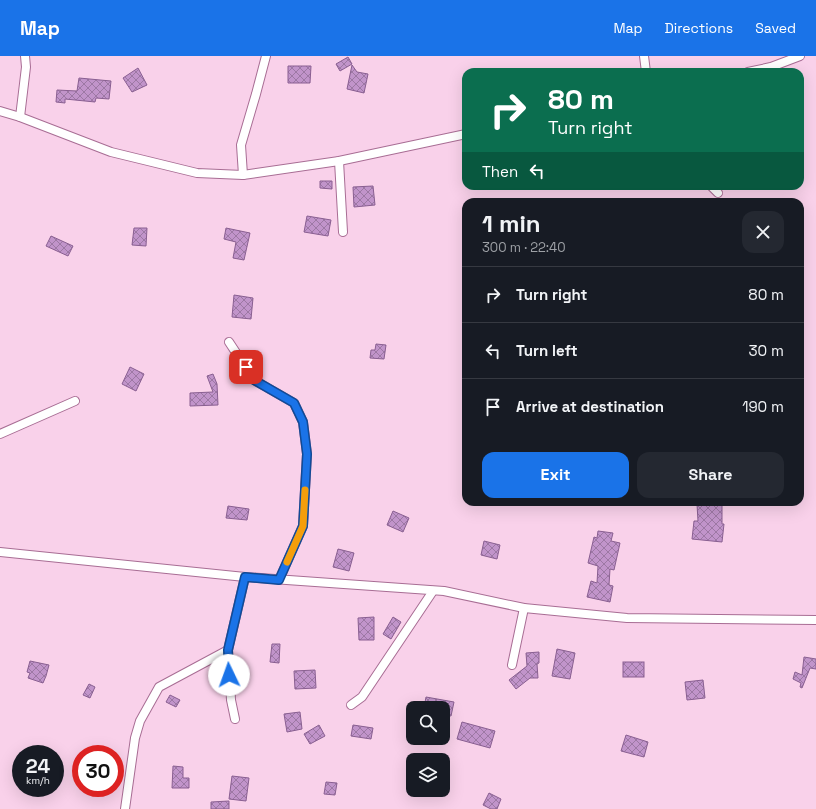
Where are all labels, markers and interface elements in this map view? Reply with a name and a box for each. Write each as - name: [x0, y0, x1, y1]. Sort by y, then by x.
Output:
- text: Map: [20, 16, 60, 41]
- text: Map: [613, 19, 643, 37]
- text: Directions: [665, 19, 733, 37]
- text: Saved: [755, 19, 796, 37]
- text: 80 m: [548, 81, 614, 117]
- icon: right: [482, 84, 534, 136]
- text: Turn right: [548, 116, 632, 139]
- icon: left: [526, 160, 548, 182]
- text: Then: [482, 162, 518, 181]
- text: 1 min: [482, 208, 541, 239]
- button: close: [742, 211, 784, 253]
- text: 300 m · 22:40: [482, 239, 566, 256]
- icon: right: [482, 284, 504, 306]
- text: Turn right: [516, 285, 587, 304]
- text: 80 m: [748, 285, 784, 304]
- icon: left: [482, 340, 504, 362]
- text: Turn left: [516, 341, 578, 360]
- text: 30 m: [749, 341, 784, 360]
- pin: [229, 350, 263, 384]
- icon: arrive: [235, 356, 257, 378]
- icon: arrive: [482, 396, 504, 418]
- text: Arrive at destination: [516, 397, 664, 416]
- text: 190 m: [742, 397, 784, 416]
- button: Exit: [482, 452, 629, 498]
- button: Share: [637, 452, 784, 498]
- position arrow: [208, 654, 250, 696]
- map controls: [406, 701, 450, 797]
- button: search: [406, 701, 450, 745]
- speed limit sign: 30: [72, 745, 124, 797]
- text: 24: [26, 753, 50, 779]
- button: layers: [406, 753, 450, 797]
- text: km/h: [26, 774, 50, 787]

